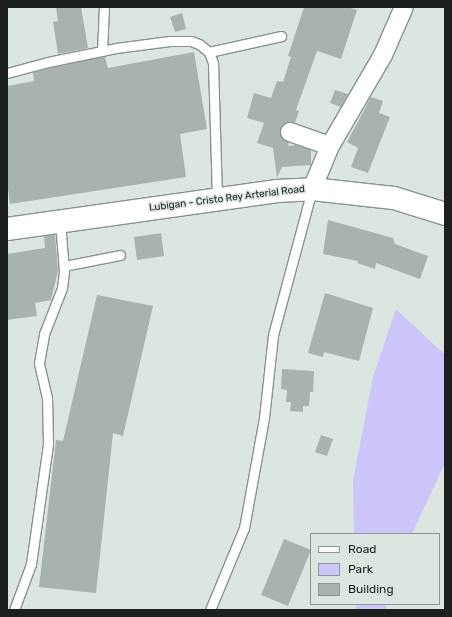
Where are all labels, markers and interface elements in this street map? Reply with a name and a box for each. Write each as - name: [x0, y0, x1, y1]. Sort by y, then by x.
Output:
- street label: Lubigan - Cristo Rey Arterial Road: [148, 183, 306, 215]
- legend: [310, 533, 440, 605]
- text: Road: [348, 542, 376, 556]
- text: Park: [348, 562, 373, 576]
- text: Building: [348, 582, 394, 596]

